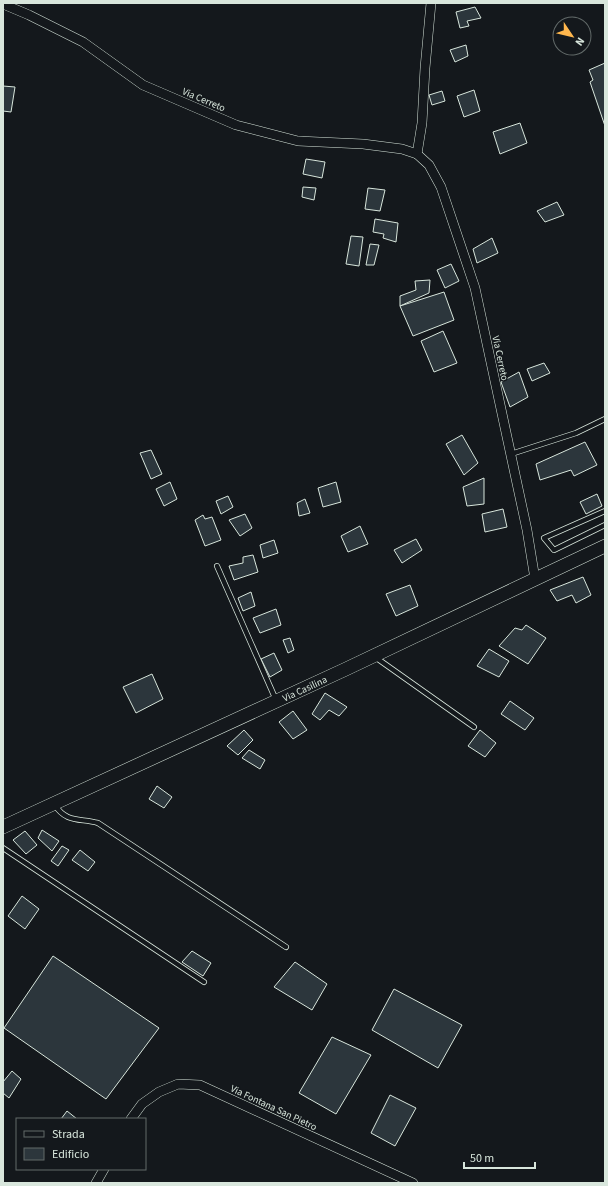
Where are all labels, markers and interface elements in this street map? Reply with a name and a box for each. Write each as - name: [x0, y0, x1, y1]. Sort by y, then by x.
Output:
- north arrow: [552, 16, 592, 56]
- text: N: [572, 34, 588, 49]
- street label: Via Cerreto: [180, 85, 227, 115]
- street label: Via Cerreto: [488, 334, 512, 382]
- street label: Via Casilina: [280, 673, 330, 705]
- street label: Via Fontana San Pietro: [228, 1082, 319, 1134]
- legend: [16, 1118, 146, 1170]
- text: Strada: [52, 1126, 85, 1143]
- scale bar: [464, 1144, 535, 1170]
- text: Edificio: [52, 1146, 89, 1163]
- text: 50 m: [470, 1150, 494, 1167]

